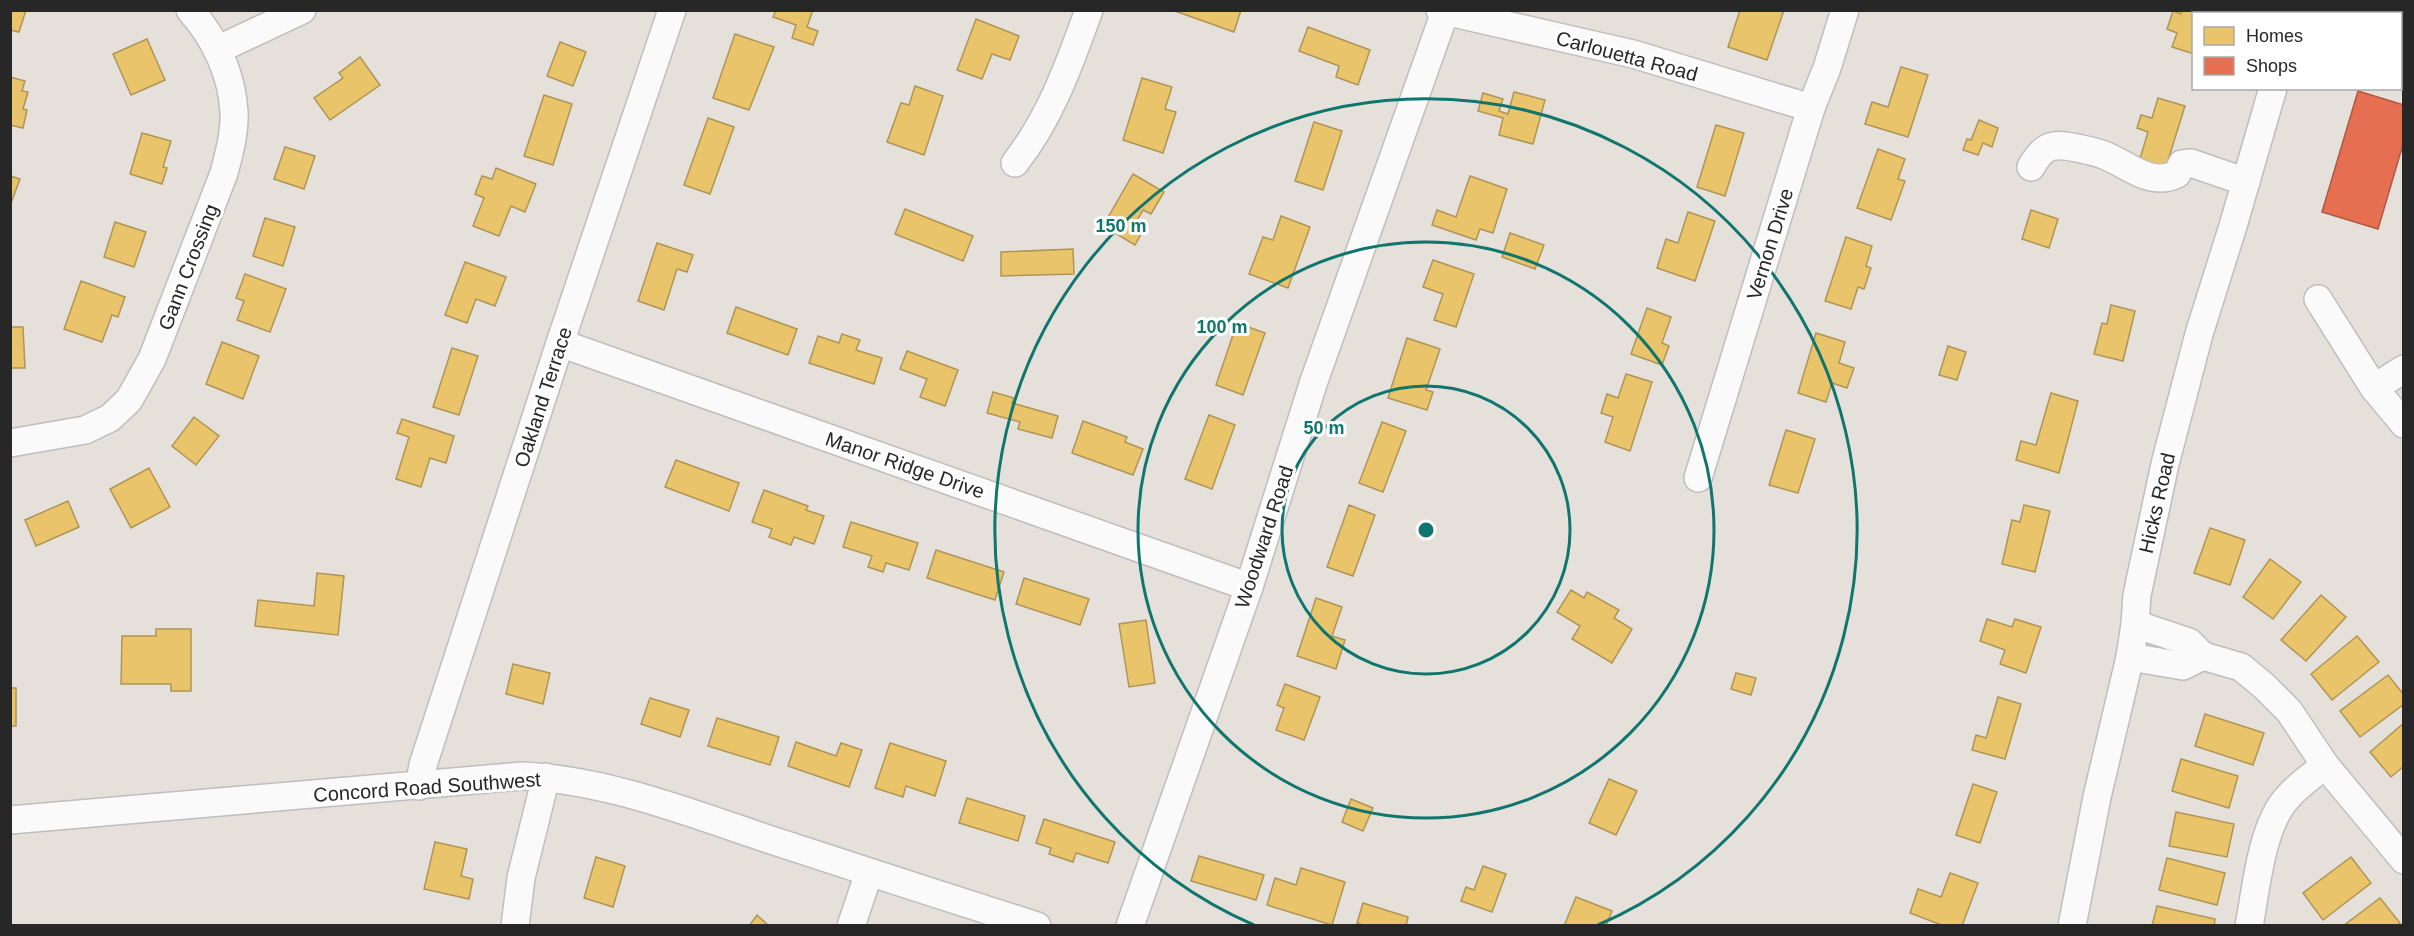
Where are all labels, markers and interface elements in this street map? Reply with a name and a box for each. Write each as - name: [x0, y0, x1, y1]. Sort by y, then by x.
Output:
- legend: [2192, 12, 2402, 90]
- text: Homes: [2246, 26, 2303, 46]
- street label: Carlouetta Road: [1554, 27, 1700, 85]
- text: Shops: [2246, 56, 2297, 76]
- street label: Vernon Drive: [1743, 185, 1797, 303]
- street label: Gann Crossing: [154, 201, 222, 333]
- text: 150 m: [1095, 216, 1147, 236]
- text: 100 m: [1196, 317, 1248, 337]
- street label: Oakland Terrace: [510, 324, 576, 470]
- text: 50 m: [1303, 418, 1345, 438]
- street label: Manor Ridge Drive: [823, 427, 987, 503]
- street label: Hicks Road: [2135, 451, 2179, 555]
- street label: Woodward Road: [1231, 463, 1297, 611]
- centre of rings: [1416, 520, 1436, 540]
- street label: Concord Road Southwest: [313, 768, 542, 806]

